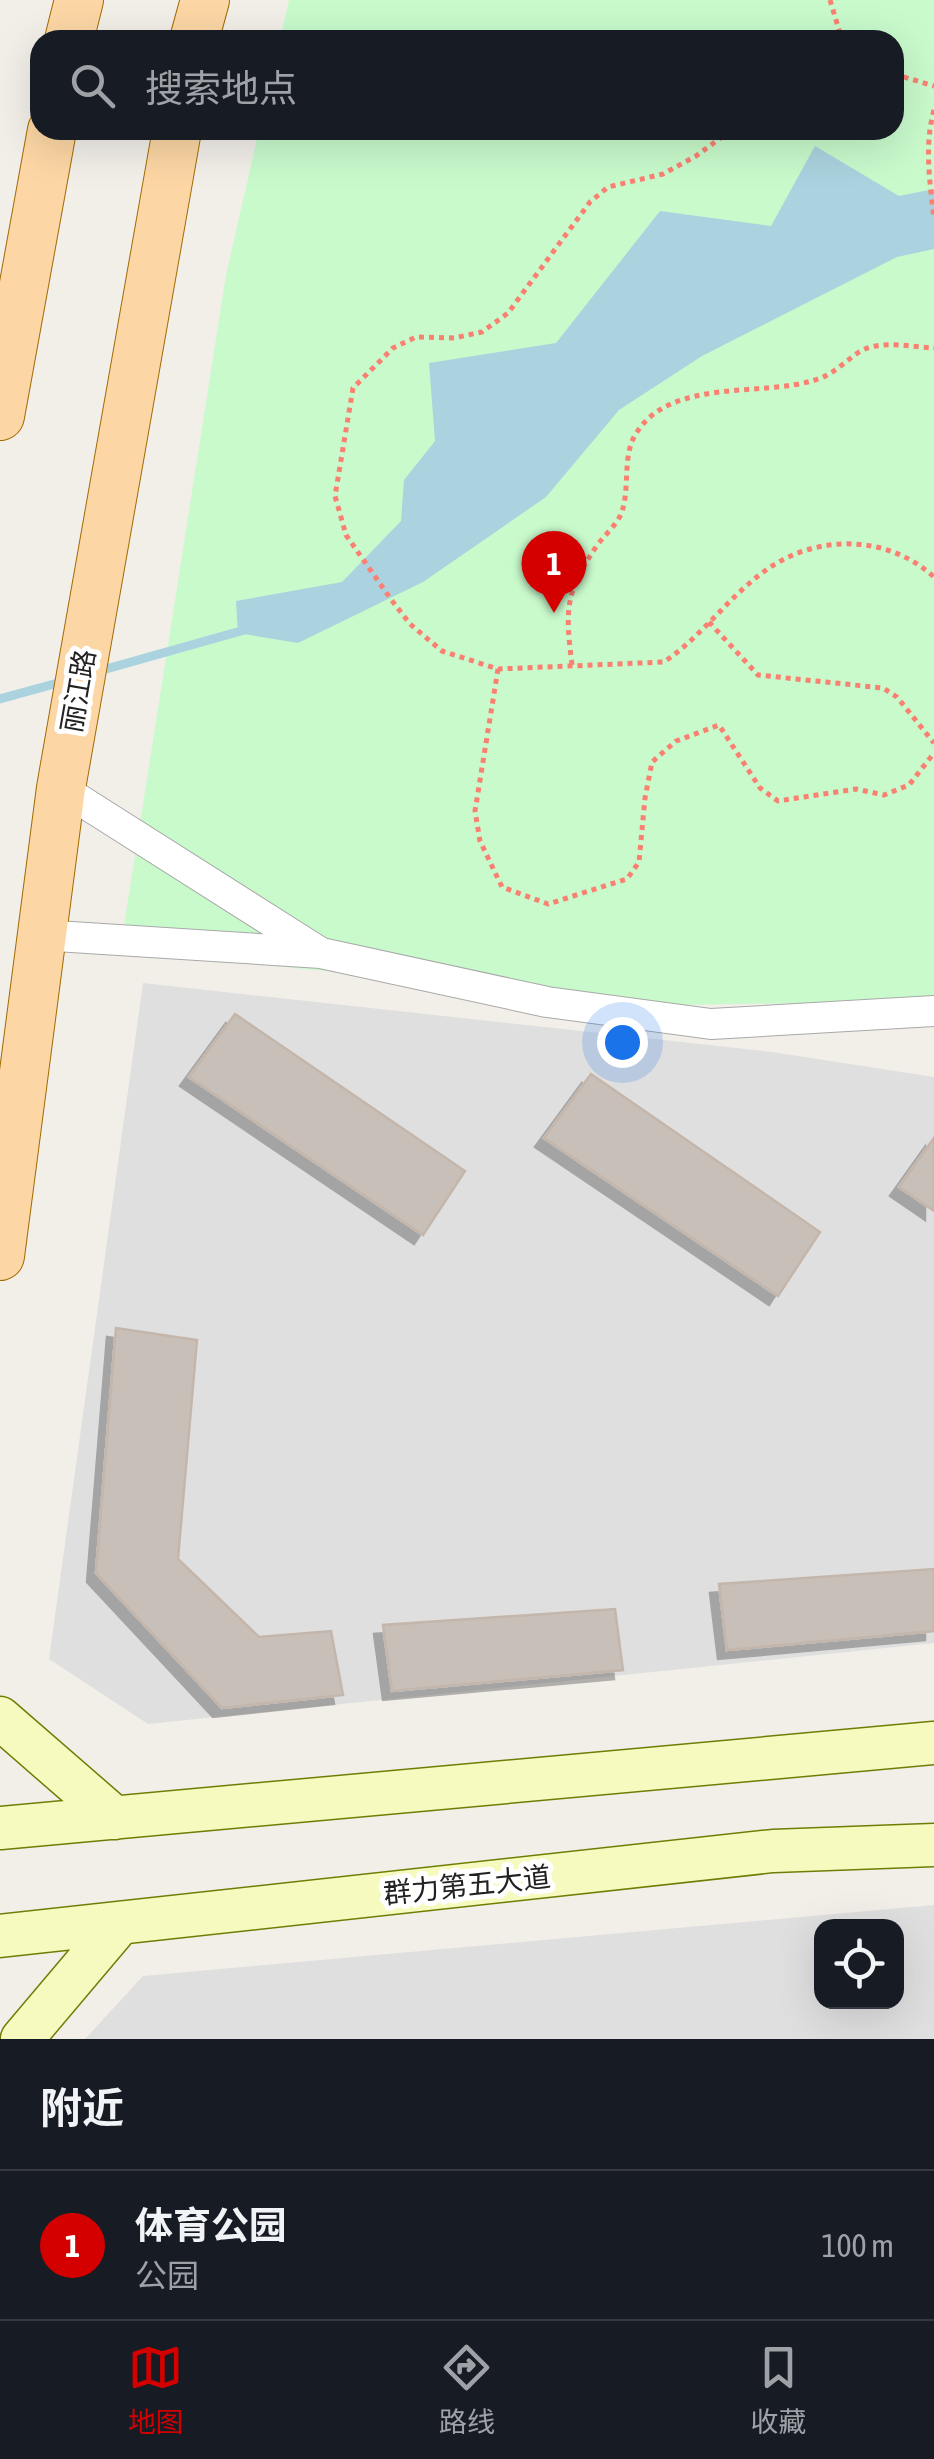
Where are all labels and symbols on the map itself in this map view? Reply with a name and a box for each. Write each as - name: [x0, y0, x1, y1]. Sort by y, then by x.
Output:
- pin: 1: [522, 530, 586, 613]
- street label: 丽江路: [55, 647, 101, 735]
- your location: [597, 1017, 648, 1068]
- street label: 群力第五大道: [382, 1860, 552, 1910]

